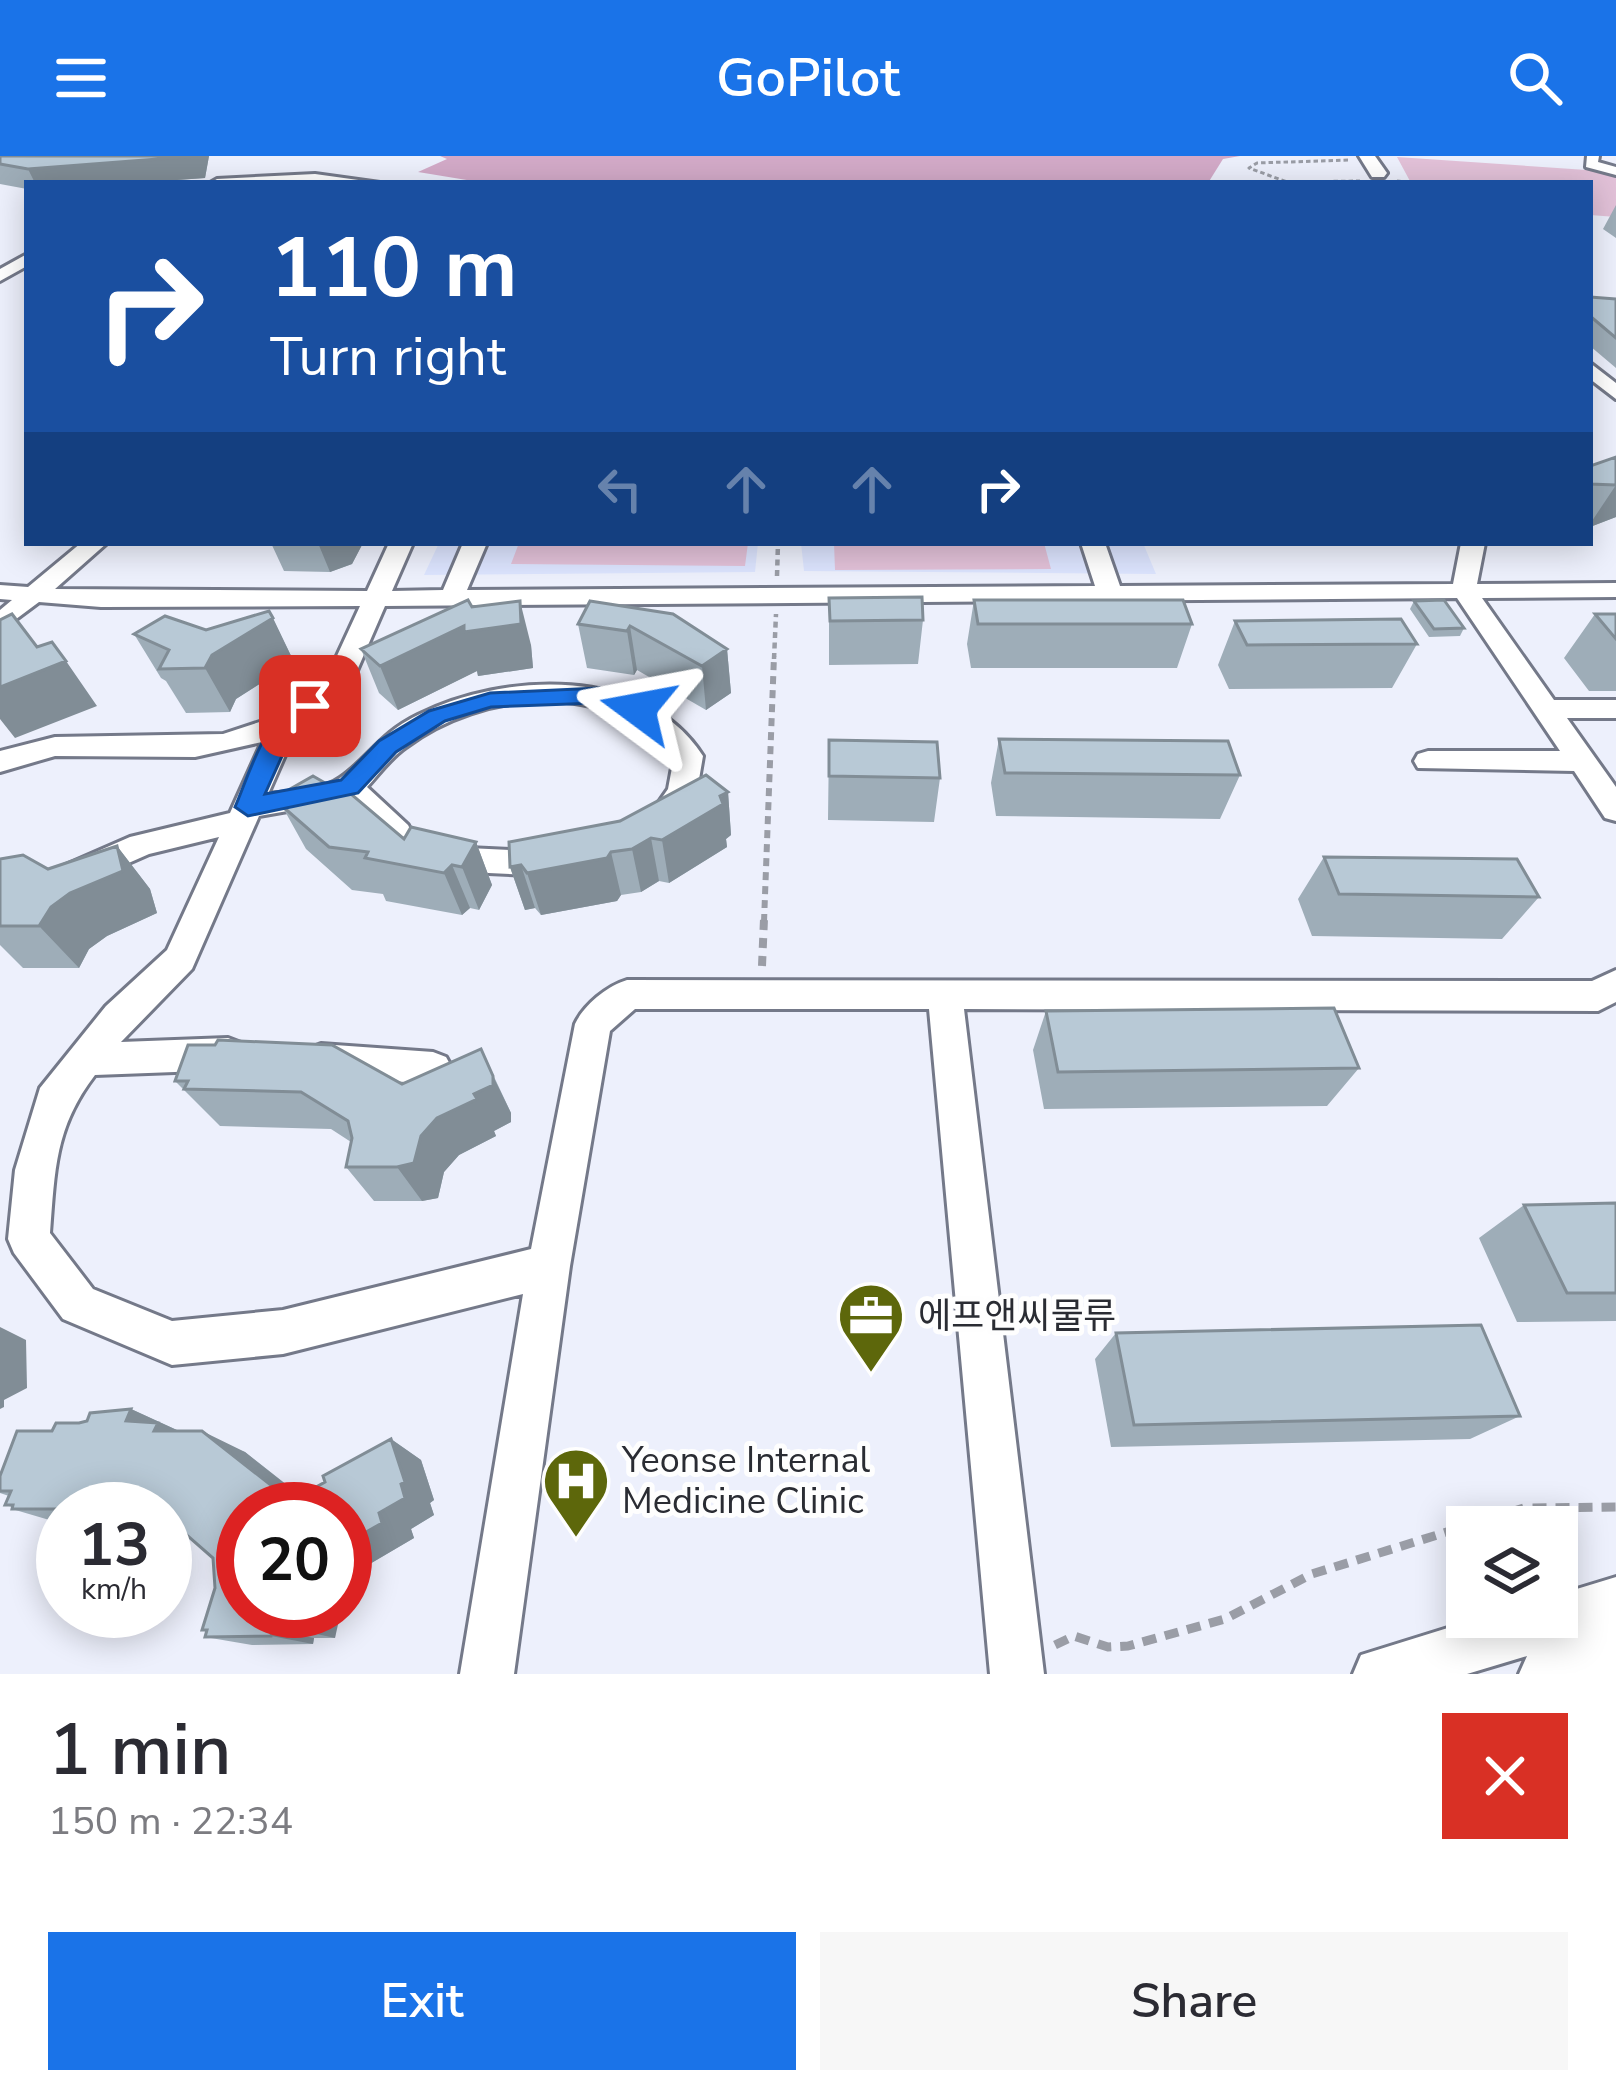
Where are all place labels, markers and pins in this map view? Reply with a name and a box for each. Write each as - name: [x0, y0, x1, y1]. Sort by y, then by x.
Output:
- pin: [259, 655, 361, 757]
- office icon: 에프앤씨물류: [836, 1281, 906, 1375]
- place label: 에프앤씨물류: [918, 1292, 1117, 1341]
- place label: Yeonse Internal Medicine Clinic: [621, 1436, 871, 1526]
- hospital icon: Yeonse Internal Medicine Clinic: [541, 1446, 611, 1540]

